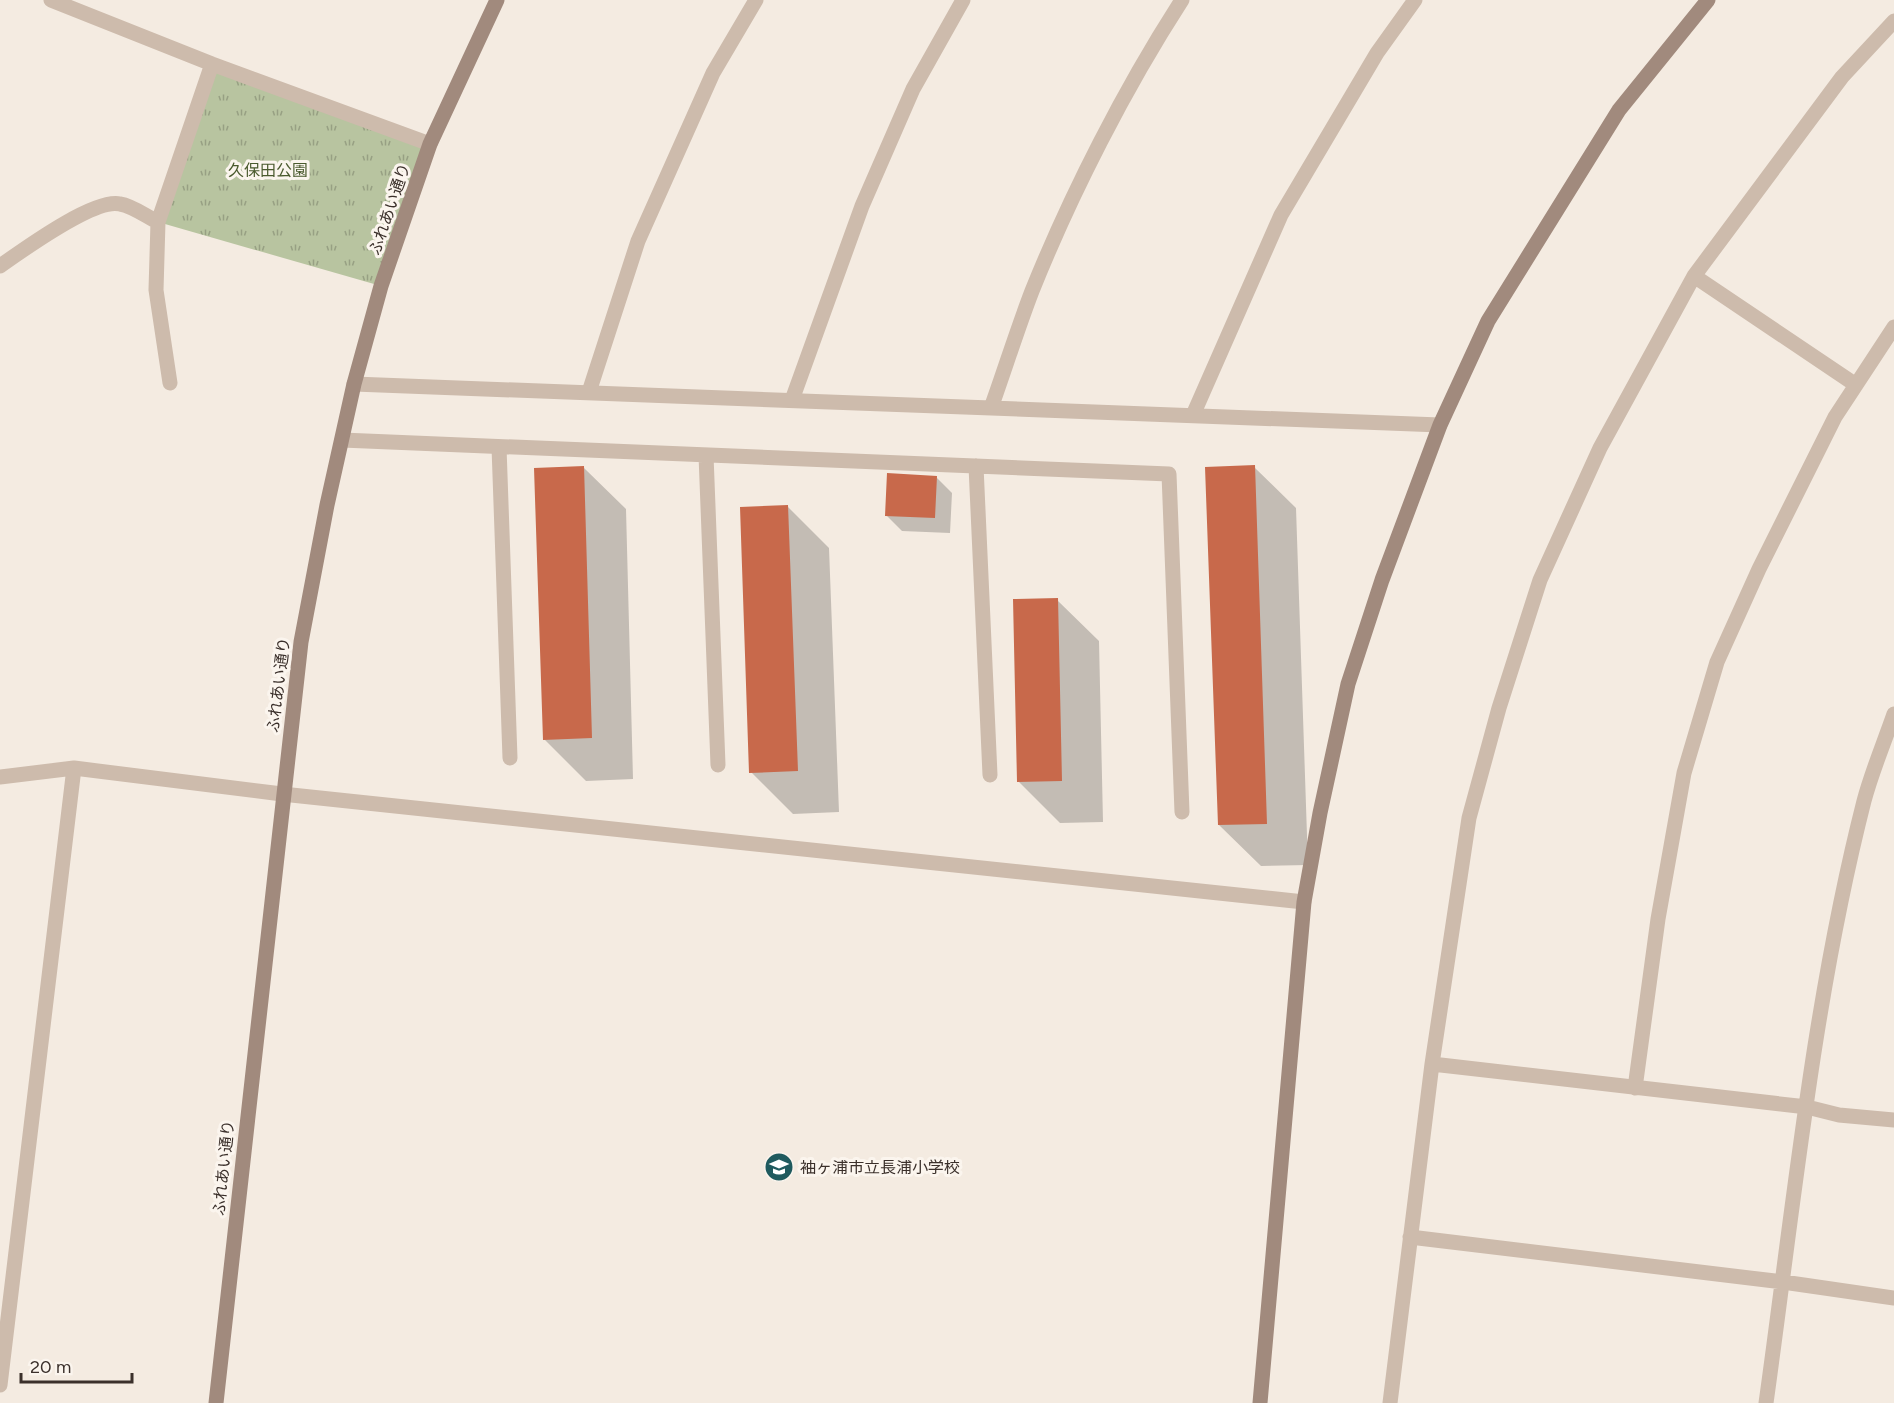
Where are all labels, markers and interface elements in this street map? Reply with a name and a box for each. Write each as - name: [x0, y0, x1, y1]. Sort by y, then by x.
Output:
- park label: 久保田公園: [228, 161, 308, 180]
- street label: ふれあい通り: [365, 161, 414, 258]
- street label: ふれあい通り: [263, 636, 294, 734]
- street label: ふれあい通り: [209, 1119, 238, 1217]
- school or university icon: 袖ヶ浦市立長浦小学校: [763, 1151, 795, 1183]
- place label: 袖ヶ浦市立長浦小学校: [800, 1158, 960, 1177]
- scale bar: [21, 1346, 132, 1384]
- text: 20 m: [30, 1356, 71, 1378]

